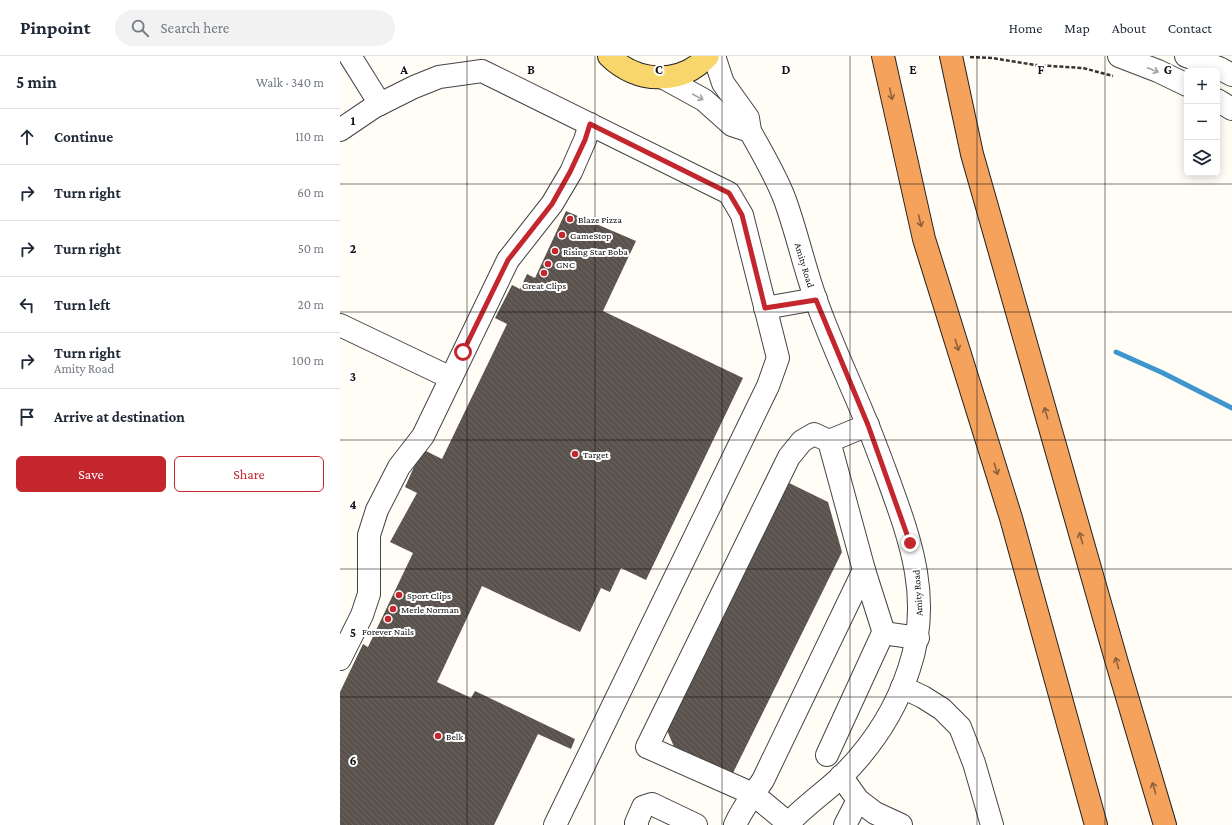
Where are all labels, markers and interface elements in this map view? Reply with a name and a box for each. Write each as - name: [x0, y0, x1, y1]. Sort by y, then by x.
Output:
- search box: [115, 10, 395, 46]
- text: Pinpoint: [20, 17, 91, 38]
- icon: search: [129, 17, 151, 39]
- text: Search here: [161, 20, 229, 36]
- text: Home: [1009, 20, 1042, 36]
- text: Map: [1064, 20, 1090, 36]
- text: About: [1112, 20, 1146, 36]
- text: Contact: [1168, 20, 1212, 36]
- text: A: [399, 62, 408, 77]
- text: B: [527, 62, 535, 77]
- text: C: [655, 62, 663, 77]
- text: D: [782, 62, 791, 77]
- text: E: [909, 62, 917, 77]
- text: F: [1038, 62, 1045, 77]
- text: G: [1164, 62, 1172, 77]
- one-way arrow: [1147, 66, 1159, 74]
- map controls: [1184, 68, 1220, 176]
- button: +: [1184, 68, 1220, 104]
- text: 5 min: [16, 73, 57, 92]
- text: Walk · 340 m: [256, 75, 324, 90]
- one-way arrow: [888, 87, 896, 100]
- one-way arrow: [692, 94, 704, 101]
- button: −: [1184, 104, 1220, 140]
- text: 1: [351, 113, 356, 128]
- icon: ahead: [16, 126, 38, 148]
- text: Continue: [54, 129, 113, 145]
- text: 110 m: [295, 129, 324, 144]
- button: layers: [1184, 140, 1220, 176]
- icon: right: [16, 182, 38, 204]
- text: Turn right: [54, 185, 121, 201]
- text: 60 m: [297, 185, 324, 200]
- marker: Blaze Pizza: [565, 214, 575, 224]
- place label: Blaze Pizza: [578, 214, 622, 225]
- one-way arrow: [916, 214, 924, 227]
- marker: GameStop: [557, 230, 567, 240]
- place label: GameStop: [570, 230, 612, 241]
- icon: right: [16, 238, 38, 260]
- text: Turn right: [54, 241, 121, 257]
- text: 50 m: [298, 241, 324, 256]
- text: 2: [350, 241, 357, 256]
- street label: Amity Road: [792, 241, 817, 290]
- marker: Rising Star Boba: [550, 246, 560, 256]
- place label: Rising Star Boba: [563, 246, 628, 257]
- marker: GNC: [543, 259, 553, 269]
- place label: GNC: [556, 259, 575, 270]
- marker: Great Clips: [539, 268, 549, 278]
- place label: Great Clips: [522, 280, 566, 291]
- icon: left: [16, 294, 38, 316]
- text: Turn left: [54, 297, 110, 313]
- text: 20 m: [298, 297, 324, 312]
- one-way arrow: [954, 339, 961, 352]
- route start: [454, 343, 472, 361]
- text: Turn right: [54, 345, 121, 361]
- icon: right: [16, 350, 38, 372]
- text: 100 m: [292, 353, 324, 368]
- text: Amity Road: [54, 361, 114, 376]
- text: 3: [350, 369, 356, 384]
- icon: arrive: [16, 406, 38, 428]
- one-way arrow: [1042, 407, 1049, 420]
- text: Arrive at destination: [54, 409, 185, 425]
- marker: Target: [570, 449, 580, 459]
- place label: Target: [583, 449, 609, 460]
- button: Save: [16, 456, 166, 492]
- button: Share: [174, 456, 324, 492]
- one-way arrow: [993, 463, 1000, 476]
- text: 4: [349, 497, 357, 512]
- one-way arrow: [1077, 532, 1084, 545]
- route end: [901, 534, 919, 552]
- street label: Amity Road: [910, 569, 925, 616]
- marker: Sport Clips: [394, 590, 404, 600]
- place label: Sport Clips: [407, 590, 451, 601]
- marker: Merle Norman: [388, 604, 398, 614]
- place label: Merle Norman: [401, 604, 460, 615]
- marker: Forever Nails: [383, 614, 393, 624]
- text: 5: [350, 625, 356, 640]
- place label: Forever Nails: [362, 626, 414, 637]
- one-way arrow: [1113, 657, 1120, 670]
- marker: Belk: [433, 731, 443, 741]
- place label: Belk: [446, 731, 463, 742]
- text: 6: [349, 753, 357, 768]
- one-way arrow: [1150, 781, 1157, 794]

